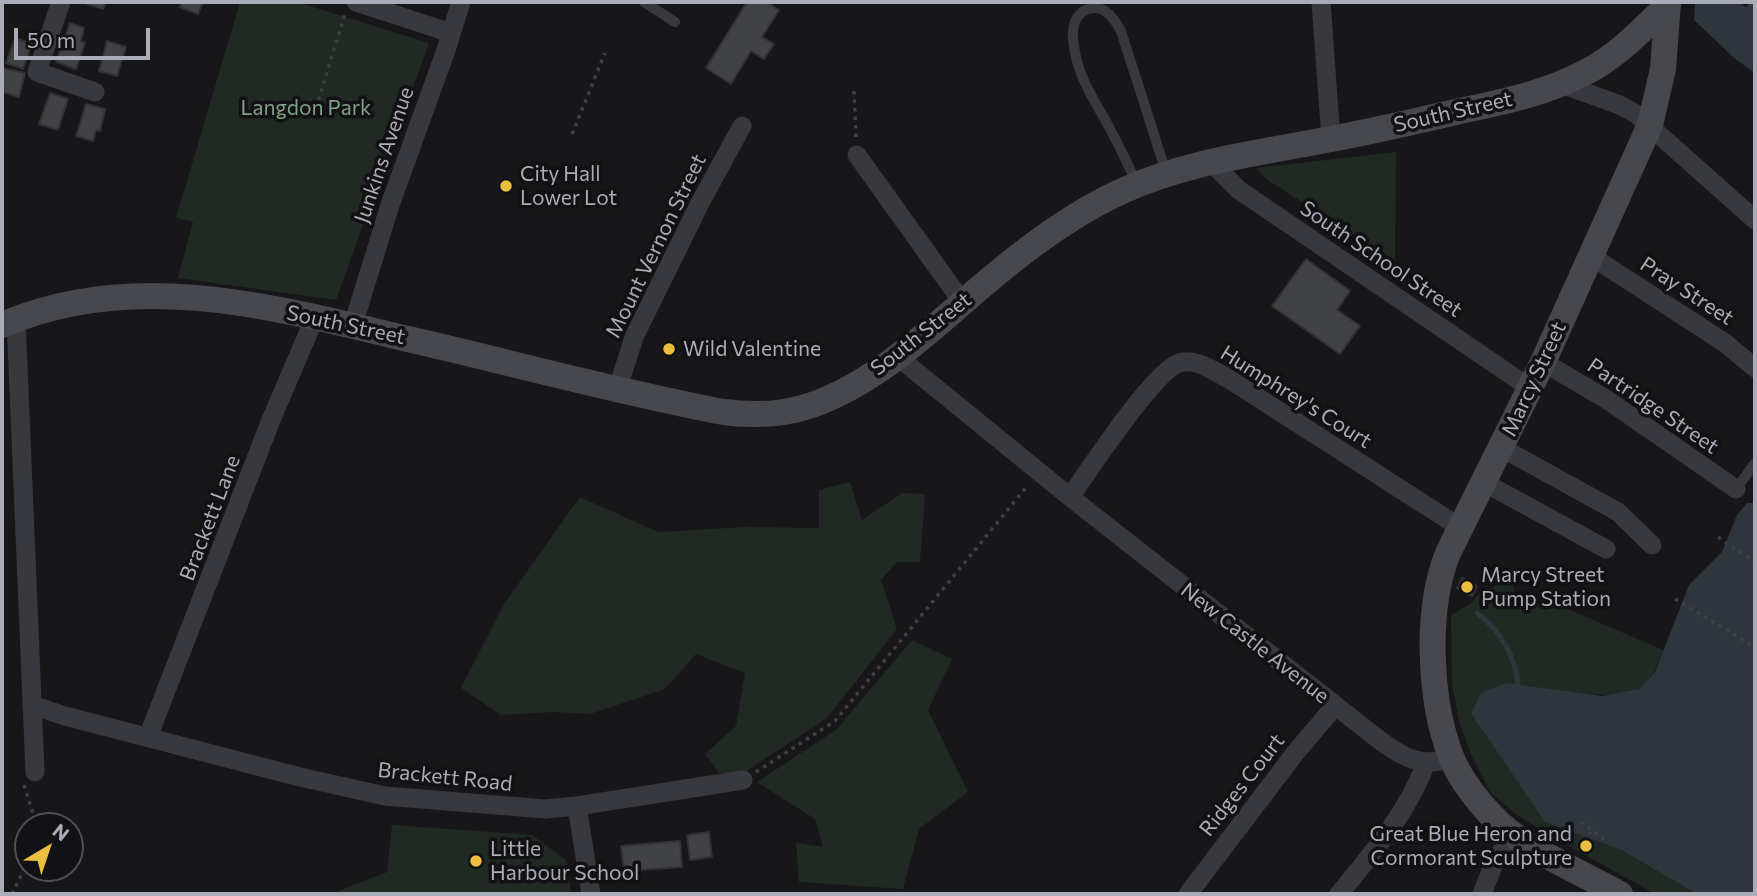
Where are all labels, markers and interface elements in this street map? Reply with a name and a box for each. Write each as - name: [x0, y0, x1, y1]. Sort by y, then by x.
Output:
- scale bar: [18, 14, 154, 58]
- text: 50 m: [27, 27, 75, 52]
- street label: Junkins Avenue: [349, 84, 419, 226]
- street label: South Street: [1391, 86, 1515, 138]
- park label: Langdon Park: [241, 95, 371, 121]
- street label: Mount Vernon Street: [601, 150, 711, 342]
- place label: City Hall Lower Lot: [520, 161, 617, 211]
- marker: City Hall Lower Lot: [498, 178, 514, 194]
- street label: South School Street: [1295, 195, 1467, 323]
- street label: Pray Street: [1636, 251, 1738, 331]
- street label: South Street: [866, 287, 976, 381]
- street label: South Street: [284, 300, 408, 350]
- street label: Marcy Street: [1496, 318, 1572, 440]
- place label: Wild Valentine: [683, 336, 821, 362]
- street label: Humphrey's Court: [1216, 340, 1376, 454]
- marker: Wild Valentine: [661, 341, 677, 357]
- street label: Partridge Street: [1583, 353, 1723, 459]
- street label: Brackett Lane: [175, 452, 245, 584]
- place label: Marcy Street Pump Station: [1481, 562, 1611, 612]
- street label: New Castle Avenue: [1176, 577, 1334, 709]
- marker: Marcy Street Pump Station: [1459, 579, 1475, 595]
- street label: Ridges Court: [1194, 729, 1290, 841]
- street label: Brackett Road: [376, 757, 514, 797]
- north arrow: [14, 812, 84, 882]
- text: N: [48, 818, 74, 845]
- place label: Great Blue Heron and Cormorant Sculpture: [1370, 821, 1572, 871]
- place label: Little Harbour School: [490, 836, 639, 886]
- marker: Great Blue Heron and Cormorant Sculpture: [1578, 838, 1594, 854]
- marker: Little Harbour School: [468, 853, 484, 869]

